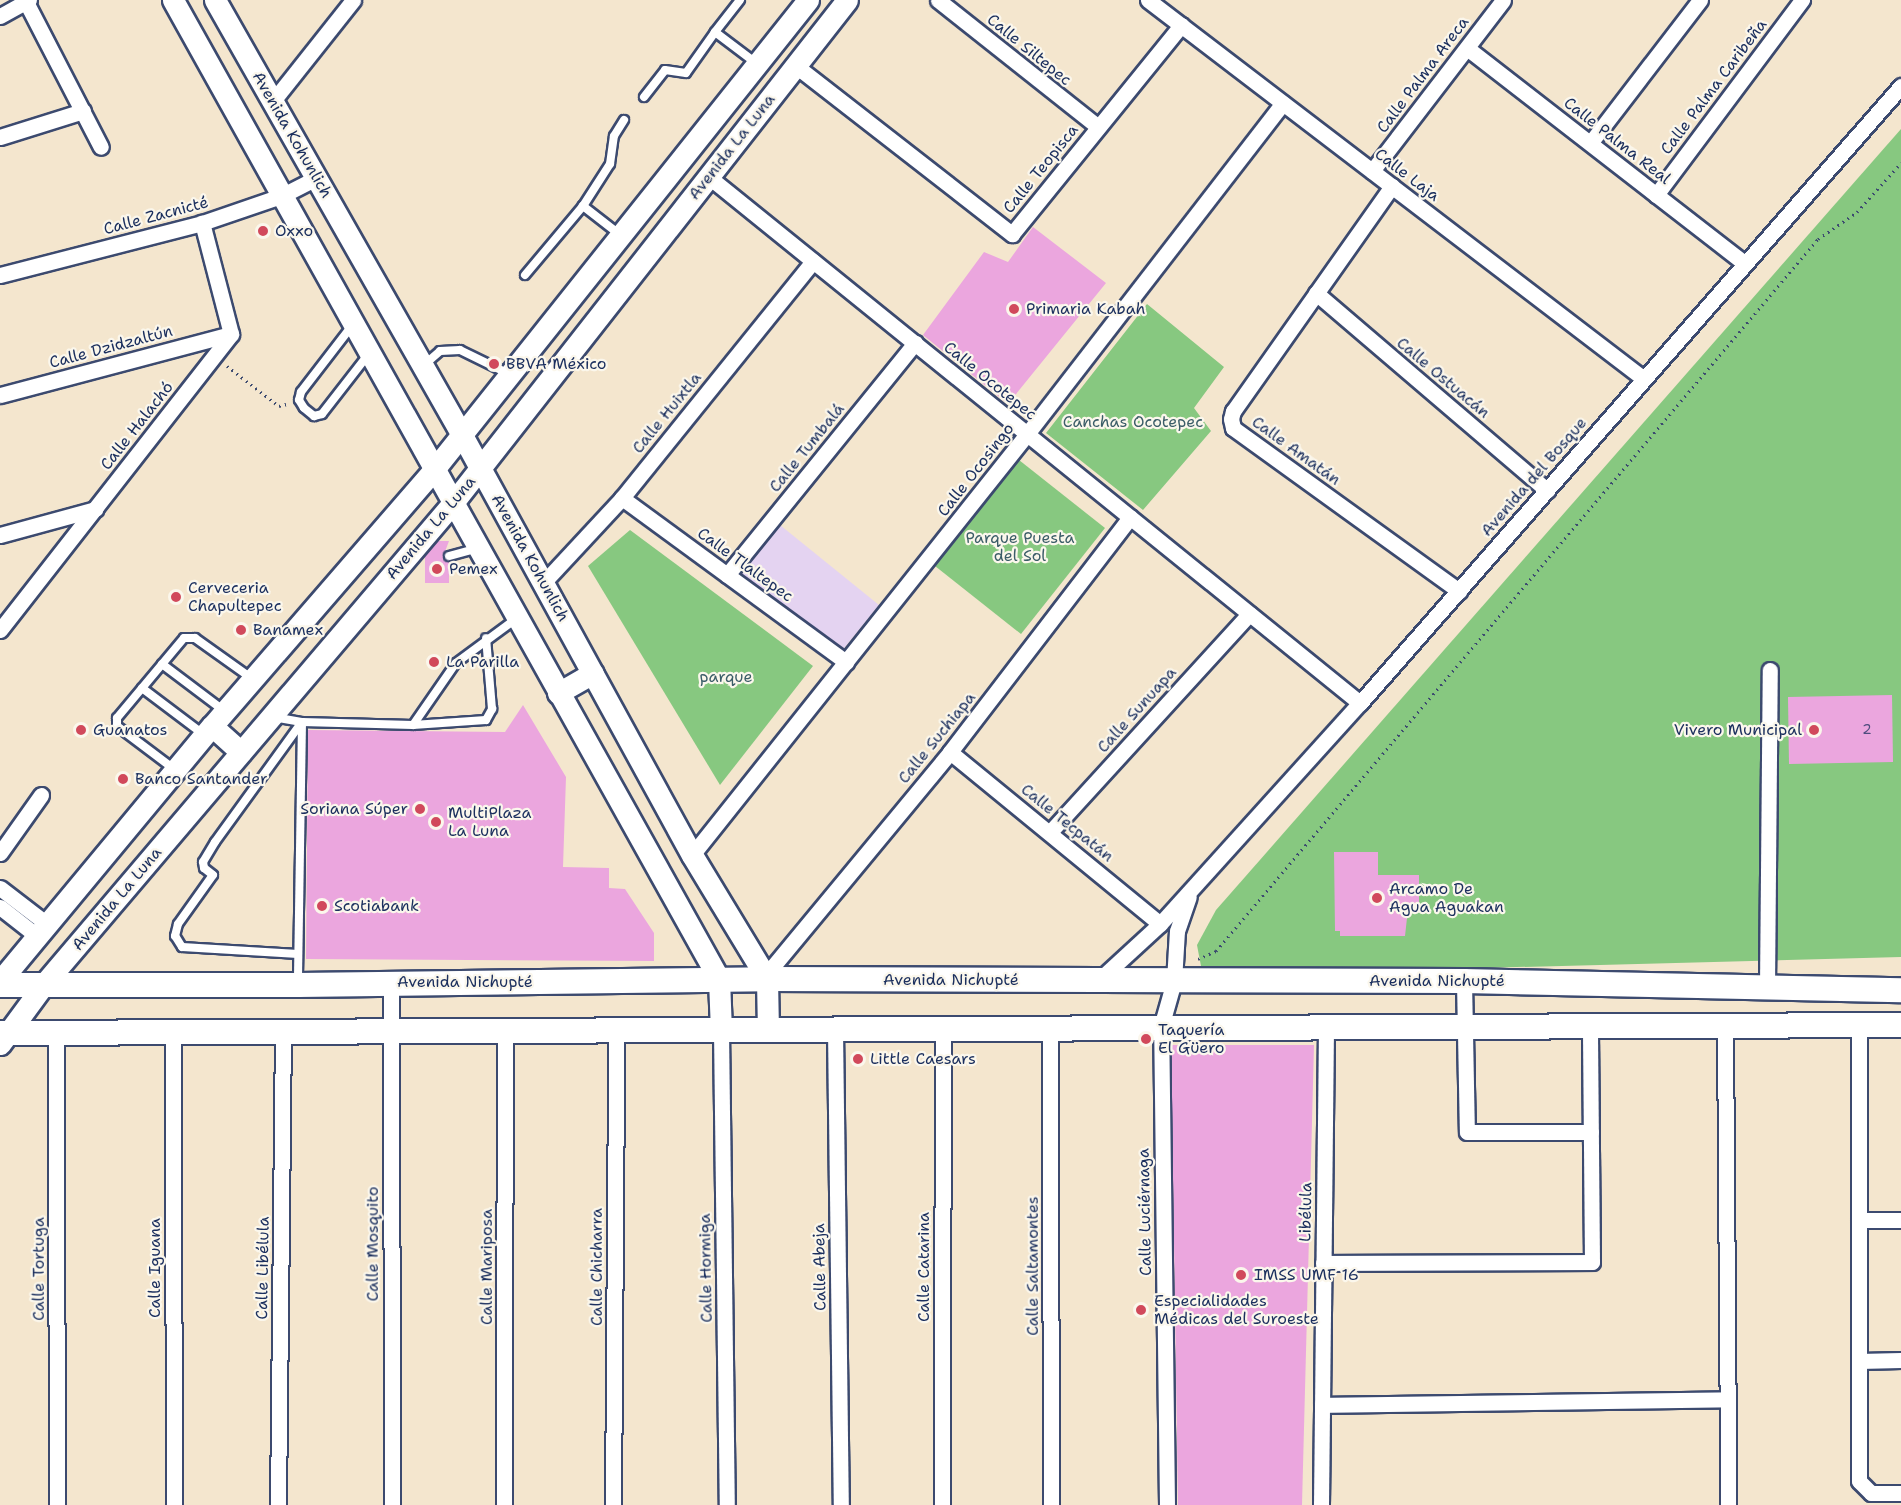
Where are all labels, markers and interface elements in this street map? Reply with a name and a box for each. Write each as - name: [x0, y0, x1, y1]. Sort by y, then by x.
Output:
- street label: Calle Siltepec: [983, 10, 1075, 90]
- street label: Calle Palma Areca: [1373, 13, 1473, 137]
- street label: Calle Palma Caribeña: [1657, 16, 1771, 158]
- street label: Avenida Kohunlich: [248, 68, 336, 202]
- street label: Avenida La Luna: [685, 90, 779, 204]
- street label: Calle Palma Real: [1560, 93, 1674, 189]
- street label: Calle Teopisca: [999, 121, 1083, 217]
- street label: Calle Laja: [1371, 144, 1443, 206]
- street label: Calle Zacnicté: [102, 193, 210, 239]
- place label: Oxxo: [275, 221, 313, 241]
- marker: Oxxo: [256, 224, 270, 238]
- place label: Primaria Kabah: [1026, 299, 1146, 319]
- marker: Primaria Kabah: [1007, 302, 1021, 316]
- street label: Calle Dzidzaltún: [47, 321, 175, 373]
- street label: Calle Ostuacán: [1393, 334, 1493, 422]
- street label: Calle Ocotepec: [940, 338, 1040, 424]
- place label: BBVA México: [506, 354, 607, 374]
- marker: BBVA México: [487, 357, 501, 371]
- street label: Calle Huixtla: [628, 369, 706, 457]
- street label: Calle Halachó: [97, 378, 177, 474]
- street label: Calle Tumbalá: [765, 400, 849, 496]
- park label: Canchas Ocotepec: [1063, 412, 1203, 432]
- street label: Calle Amatán: [1248, 412, 1344, 490]
- street label: Avenida del Bosque: [1477, 414, 1591, 540]
- street label: Calle Ocosingo: [934, 420, 1018, 520]
- street label: Avenida La Luna: [382, 472, 480, 584]
- street label: Avenida Kohunlich: [487, 491, 573, 625]
- street label: Calle Tlaltepec: [693, 524, 797, 606]
- park label: Parque Puesta del Sol: [966, 528, 1074, 566]
- place label: Pemex: [449, 559, 498, 579]
- marker: Pemex: [430, 562, 444, 576]
- place label: Cerveceria Chapultepec: [188, 578, 282, 616]
- marker: Cerveceria Chapultepec: [169, 590, 183, 604]
- place label: Banamex: [253, 620, 323, 640]
- marker: Banamex: [234, 623, 248, 637]
- place label: La Parilla: [446, 652, 519, 672]
- marker: La Parilla: [427, 655, 441, 669]
- street label: Calle Sunuapa: [1093, 663, 1181, 757]
- park label: parque: [700, 667, 752, 687]
- street label: Calle Suchiapa: [894, 688, 980, 788]
- place label: Guanatos: [93, 720, 168, 740]
- place label: Vivero Municipal: [1674, 720, 1802, 740]
- house number: 2: [1862, 721, 1872, 737]
- marker: Guanatos: [74, 723, 88, 737]
- marker: Vivero Municipal: [1807, 723, 1821, 737]
- place label: Banco Santander: [135, 769, 268, 789]
- marker: Banco Santander: [116, 772, 130, 786]
- street label: Calle Tecpatán: [1017, 780, 1117, 866]
- place label: Soriana Súper: [300, 799, 408, 819]
- marker: Soriana Súper: [413, 802, 427, 816]
- place label: MultiPlaza La Luna: [448, 803, 531, 841]
- marker: MultiPlaza La Luna: [429, 815, 443, 829]
- street label: Avenida La Luna: [68, 843, 166, 955]
- place label: Arcamo De Agua Aguakan: [1389, 879, 1504, 917]
- marker: Arcamo De Agua Aguakan: [1370, 891, 1384, 905]
- place label: Scotiabank: [334, 896, 419, 916]
- marker: Scotiabank: [315, 899, 329, 913]
- street label: Avenida Nichupté: [883, 970, 1019, 990]
- street label: Avenida Nichupté: [1369, 971, 1505, 991]
- street label: Avenida Nichupté: [397, 972, 533, 992]
- place label: Taquería El Güero: [1158, 1020, 1224, 1058]
- marker: Taquería El Güero: [1139, 1032, 1153, 1046]
- place label: Little Caesars: [870, 1049, 976, 1069]
- marker: Little Caesars: [851, 1052, 865, 1066]
- street label: Calle Luciérnaga: [1134, 1148, 1156, 1276]
- street label: Libélula: [1296, 1182, 1316, 1242]
- street label: Calle Mosquito: [363, 1187, 383, 1301]
- street label: Calle Saltamontes: [1023, 1196, 1043, 1336]
- street label: Calle Chicharra: [587, 1208, 607, 1326]
- street label: Calle Mariposa: [477, 1209, 497, 1325]
- street label: Calle Catarina: [914, 1212, 934, 1322]
- street label: Calle Hormiga: [695, 1213, 717, 1323]
- street label: Calle Libélula: [253, 1216, 273, 1320]
- street label: Calle Tortuga: [29, 1217, 49, 1321]
- street label: Calle Iguana: [145, 1218, 165, 1318]
- street label: Calle Abeja: [810, 1223, 830, 1311]
- place label: IMSS UMF 16: [1254, 1265, 1359, 1285]
- marker: IMSS UMF 16: [1232, 1266, 1250, 1284]
- place label: Especialidades Médicas del Suroeste: [1154, 1291, 1319, 1329]
- marker: Especialidades Médicas del Suroeste: [1132, 1301, 1150, 1319]

